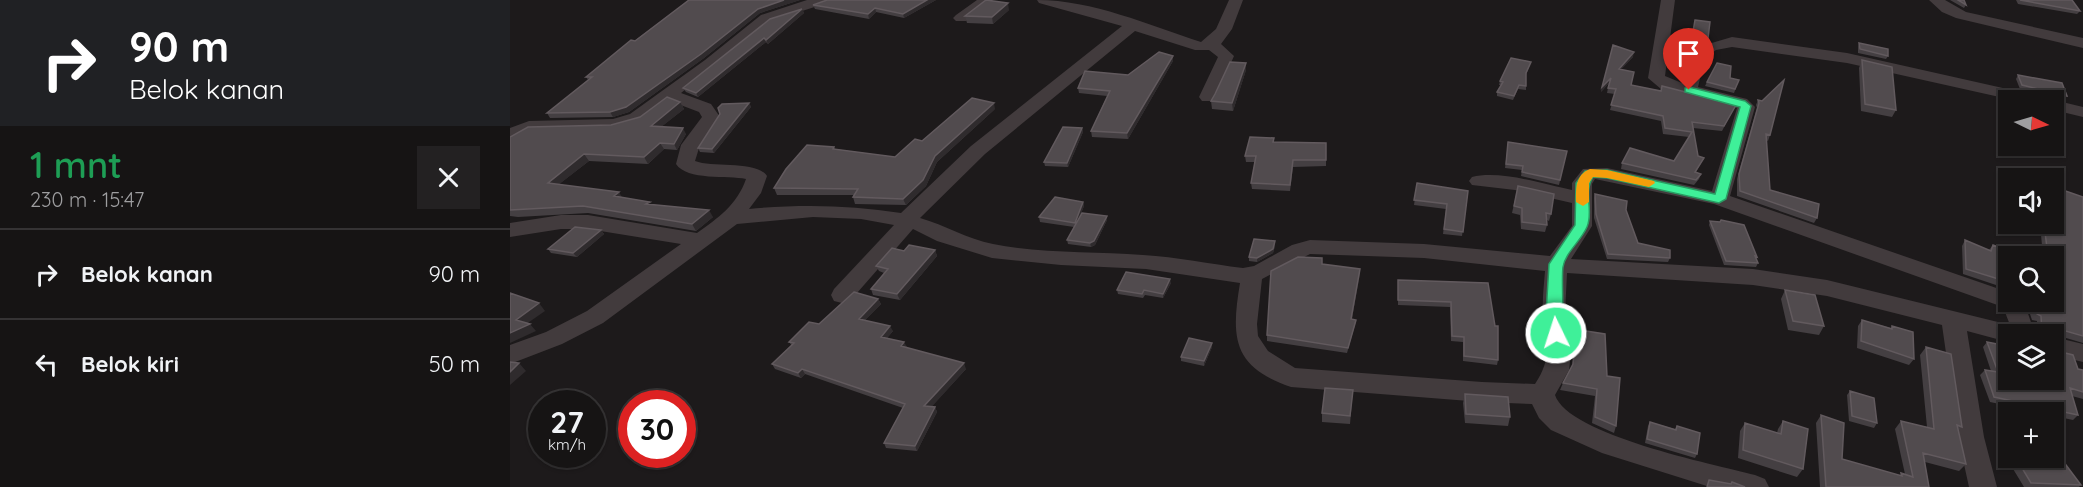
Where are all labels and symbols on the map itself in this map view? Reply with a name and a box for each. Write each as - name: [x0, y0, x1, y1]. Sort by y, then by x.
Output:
- pin: [1663, 28, 1714, 90]
- north arrow: [1998, 90, 2064, 156]
- position arrow: [1524, 301, 1588, 365]
- speed limit sign: 30: [618, 390, 696, 468]

